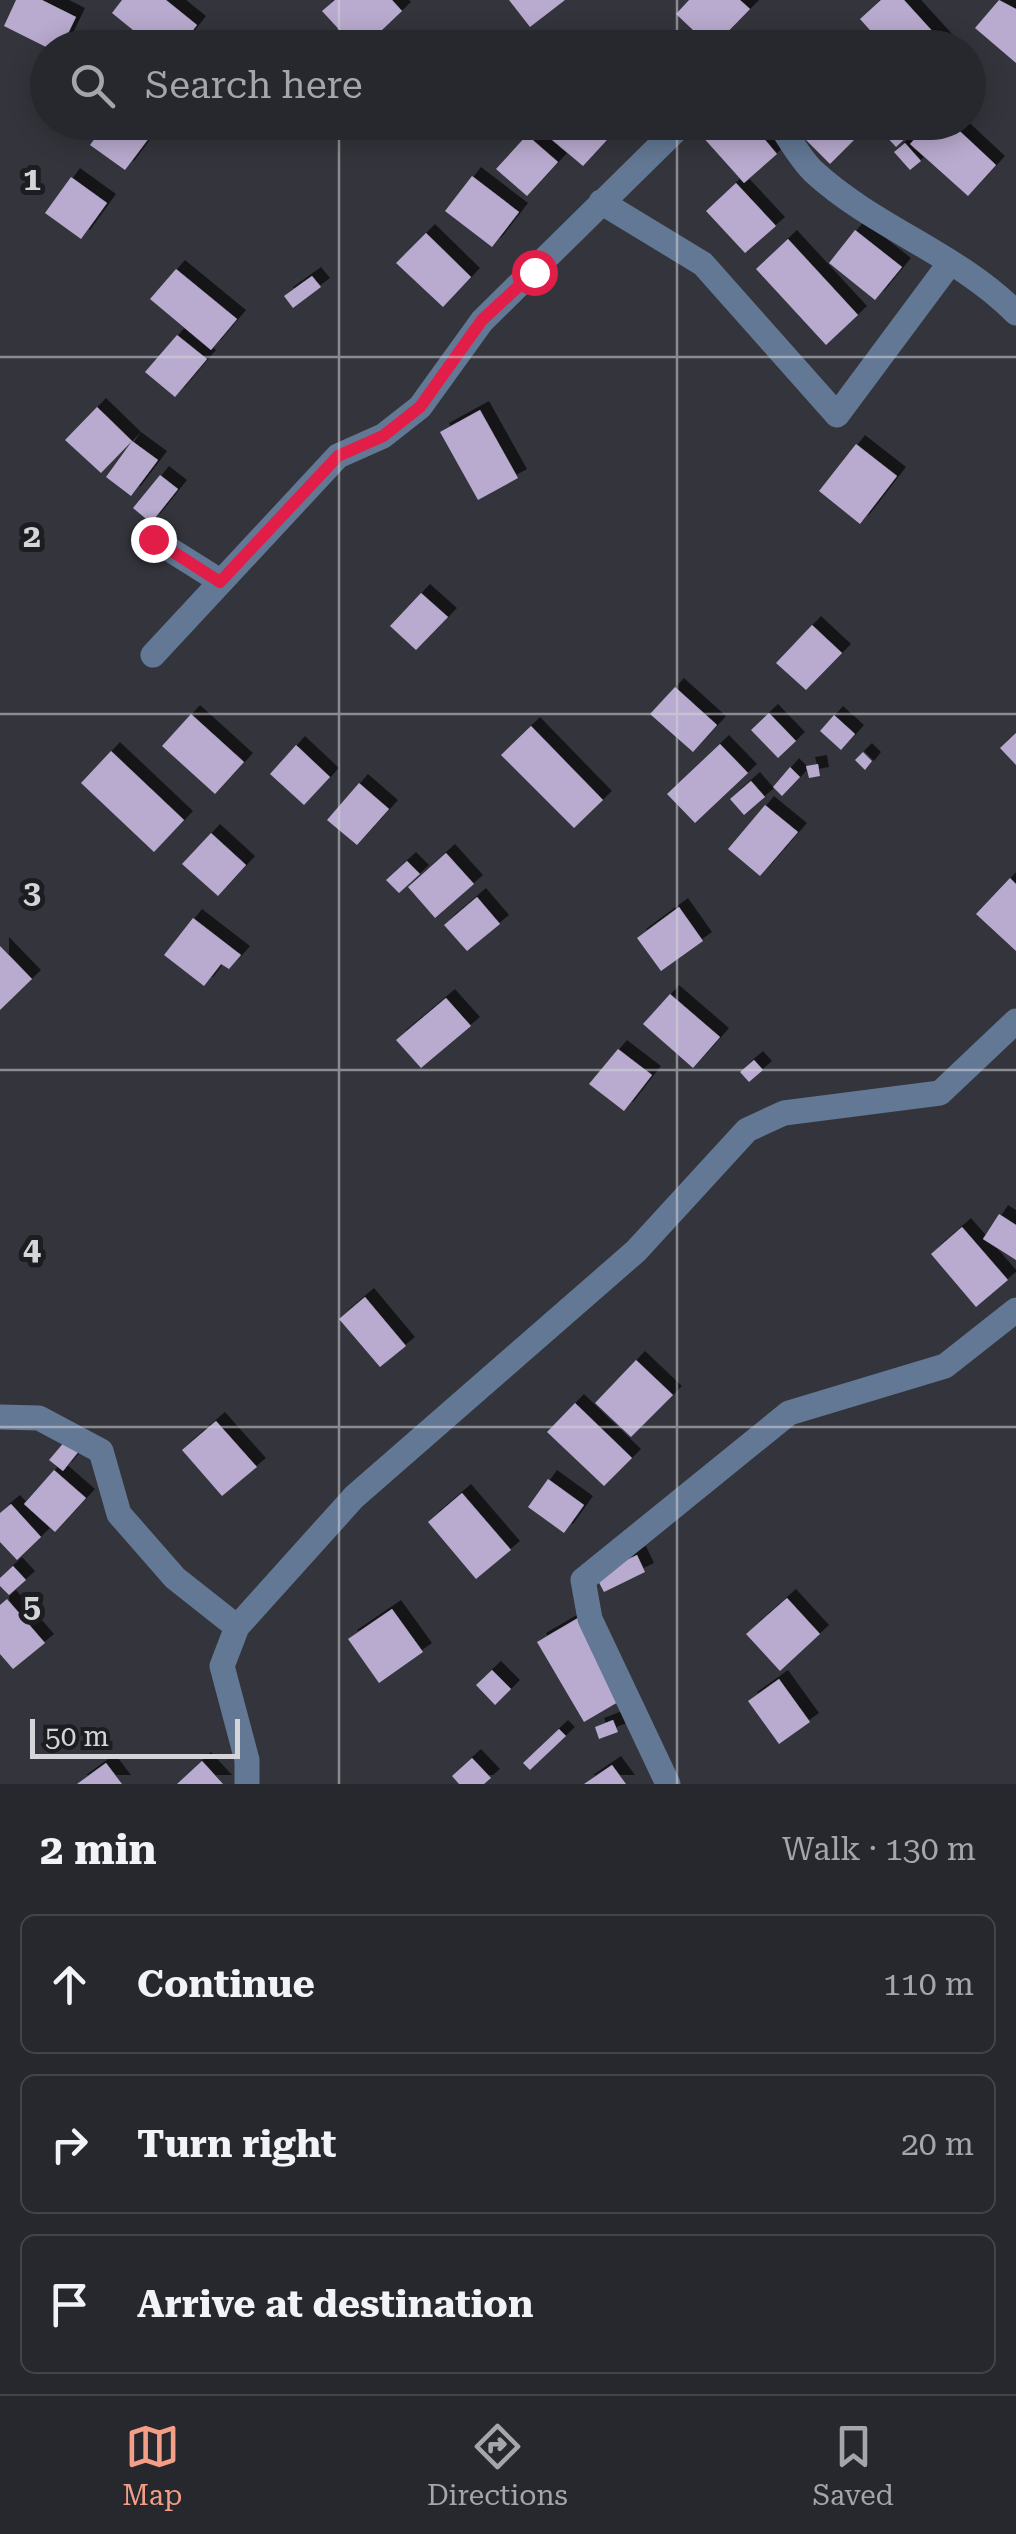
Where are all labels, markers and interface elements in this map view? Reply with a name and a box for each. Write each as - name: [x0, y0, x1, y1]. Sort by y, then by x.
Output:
- search box: [30, 30, 986, 140]
- icon: search: [65, 58, 120, 113]
- text: Search here: [145, 63, 363, 107]
- text: 1: [23, 160, 41, 198]
- route start: [512, 250, 558, 296]
- text: 2: [23, 517, 41, 555]
- route end: [131, 517, 177, 563]
- text: 3: [23, 873, 41, 911]
- text: 4: [23, 1230, 41, 1268]
- text: 5: [23, 1587, 41, 1625]
- scale bar: [30, 1714, 240, 1758]
- text: 50 m: [45, 1720, 109, 1753]
- text: 2 min: [40, 1825, 157, 1874]
- text: Walk · 130 m: [782, 1830, 976, 1868]
- icon: ahead: [42, 1957, 97, 2012]
- text: Continue: [137, 1962, 315, 2006]
- text: 110 m: [883, 1965, 974, 2003]
- icon: right: [42, 2117, 97, 2172]
- text: Turn right: [137, 2122, 336, 2166]
- text: 20 m: [901, 2125, 974, 2163]
- icon: arrive: [42, 2277, 97, 2332]
- text: Arrive at destination: [137, 2282, 533, 2326]
- tab: Map: [122, 2419, 182, 2512]
- tab: Directions: [427, 2419, 568, 2512]
- tab: Saved: [812, 2419, 894, 2512]

